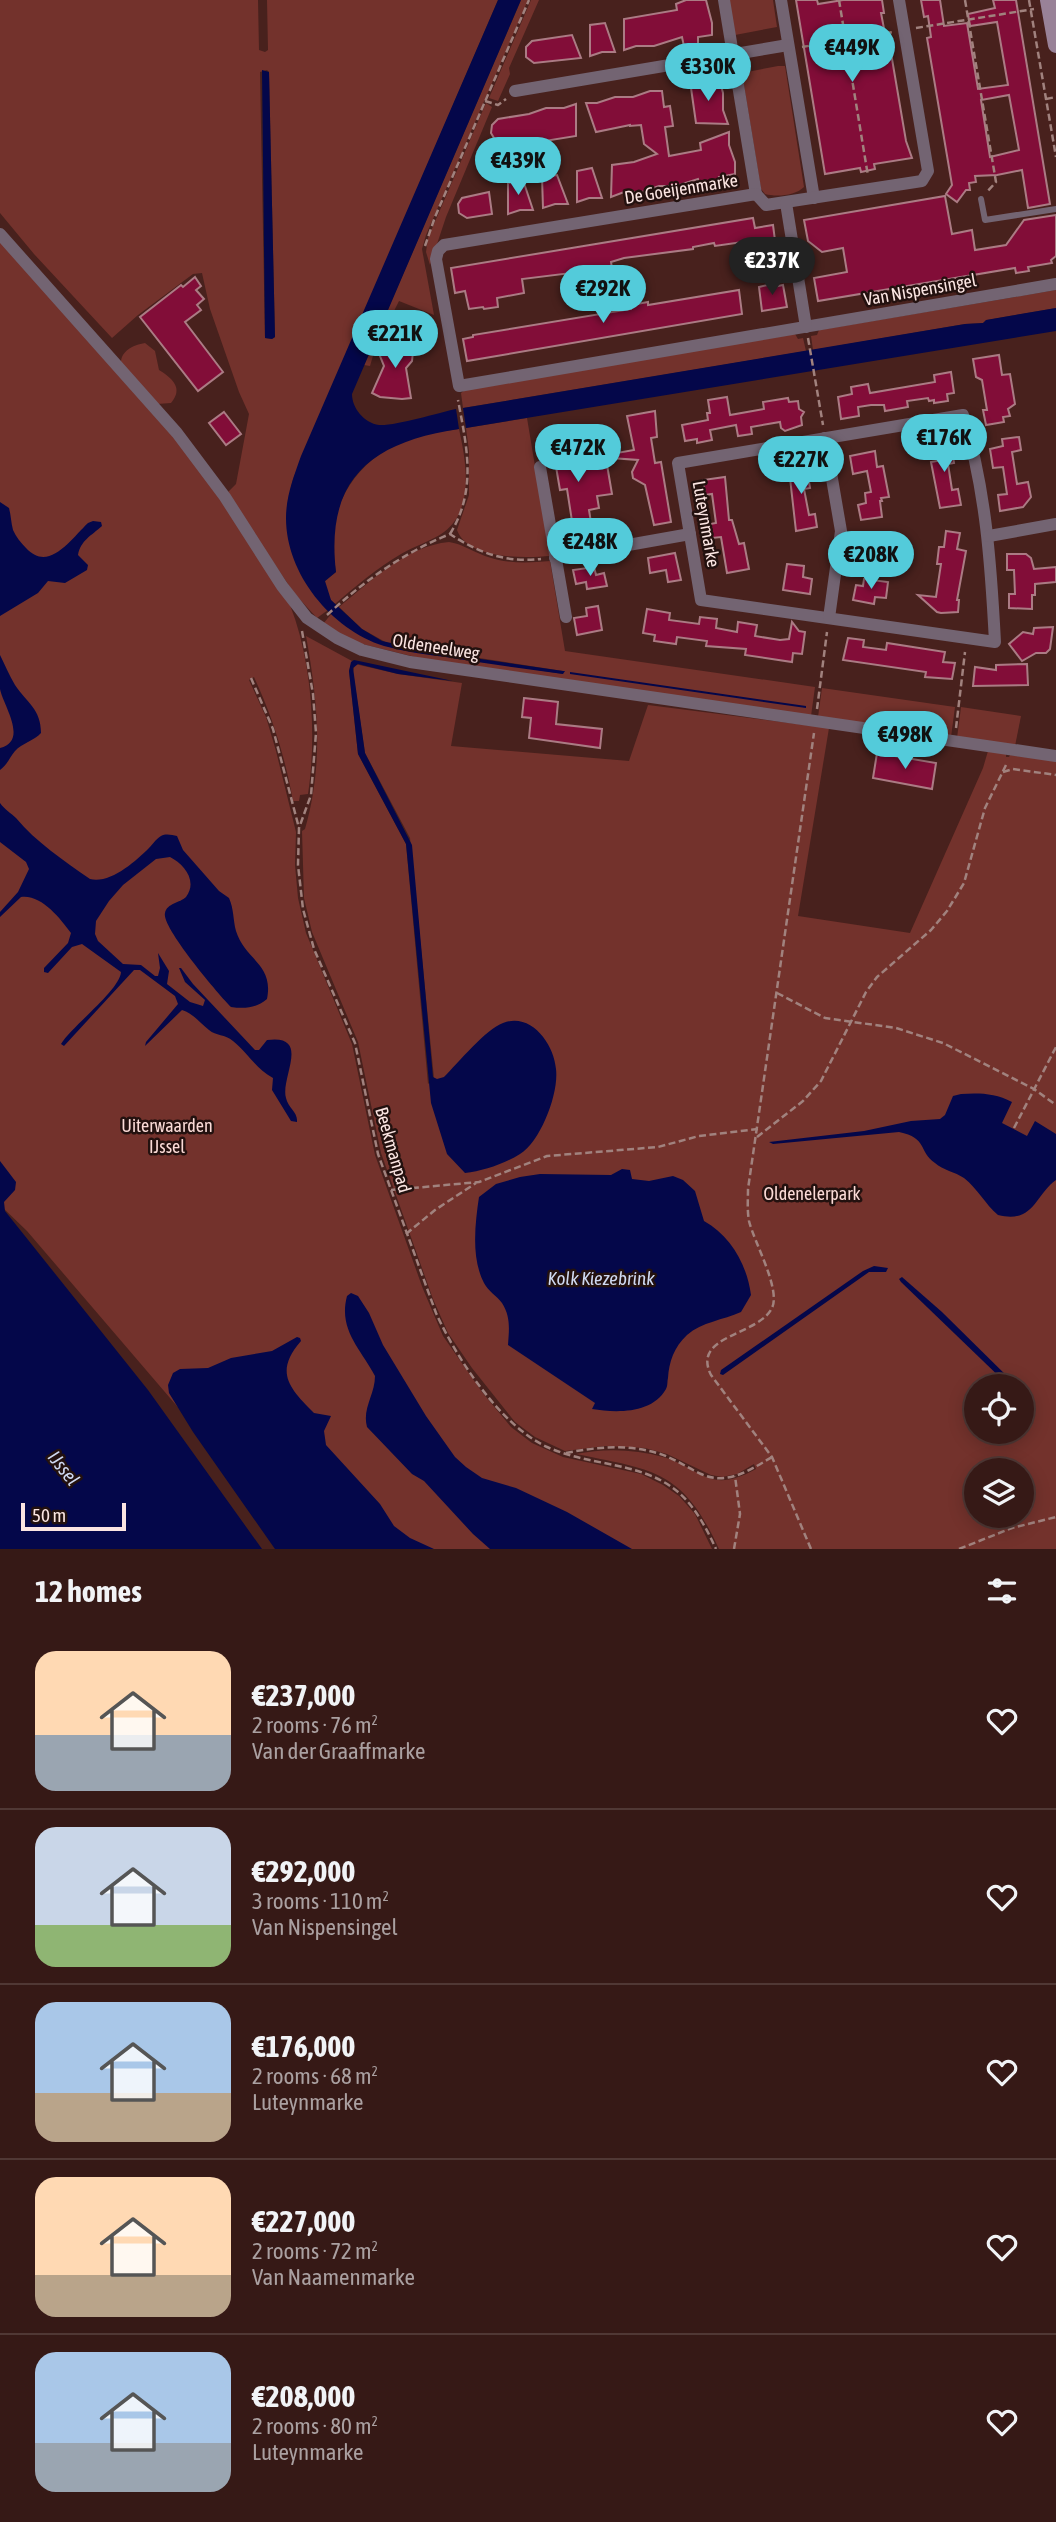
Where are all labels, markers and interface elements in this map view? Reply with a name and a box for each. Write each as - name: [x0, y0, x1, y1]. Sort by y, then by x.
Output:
- pin: €449K: [803, 24, 901, 84]
- text: €449K: [825, 34, 879, 60]
- pin: €330K: [659, 43, 757, 103]
- text: €330K: [681, 53, 735, 79]
- pin: €439K: [469, 138, 567, 197]
- text: €439K: [491, 147, 545, 173]
- street label: De Goeijenmarke: [623, 169, 739, 208]
- pin: €237K: [723, 238, 821, 297]
- text: €237K: [745, 247, 799, 273]
- pin: €292K: [554, 266, 652, 325]
- street label: Van Nispensingel: [862, 269, 978, 310]
- text: €292K: [576, 275, 630, 301]
- pin: €221K: [346, 310, 444, 370]
- text: €221K: [368, 320, 422, 346]
- pin: €176K: [895, 414, 993, 474]
- pin: €472K: [529, 424, 627, 484]
- text: €176K: [917, 424, 971, 450]
- text: €472K: [551, 434, 605, 460]
- pin: €227K: [752, 436, 850, 496]
- text: €227K: [774, 446, 828, 472]
- street label: Luteynmarke: [689, 479, 724, 569]
- pin: €248K: [541, 518, 639, 578]
- text: €248K: [563, 528, 617, 554]
- pin: €208K: [822, 532, 920, 591]
- text: €208K: [844, 541, 898, 567]
- street label: Oldeneelweg: [391, 629, 481, 664]
- pin: €498K: [856, 712, 954, 771]
- text: €498K: [878, 721, 932, 747]
- street label: Beekmanpad: [371, 1105, 416, 1195]
- park label: Uiterwaarden IJssel: [121, 1115, 213, 1157]
- park label: Oldenelerpark: [764, 1183, 861, 1204]
- water label: Kolk Kiezebrink: [547, 1267, 655, 1289]
- map controls: [964, 1374, 1034, 1528]
- button: locate: [964, 1374, 1034, 1444]
- water label: IJssel: [44, 1446, 84, 1490]
- button: layers: [964, 1458, 1034, 1528]
- scale bar: [21, 1500, 126, 1532]
- text: 50 m: [32, 1504, 66, 1526]
- icon: filters: [983, 1572, 1021, 1610]
- text: 12 homes: [35, 1574, 142, 1608]
- text: €237,000: [252, 1678, 355, 1712]
- icon: home: [91, 1679, 175, 1763]
- icon: heart: [983, 1702, 1021, 1740]
- text: 2 rooms · 76 m²: [252, 1712, 378, 1738]
- text: Van der Graaffmarke: [252, 1738, 425, 1764]
- text: €292,000: [252, 1854, 355, 1888]
- icon: home: [91, 1855, 175, 1939]
- icon: heart: [983, 1878, 1021, 1916]
- text: 3 rooms · 110 m²: [252, 1888, 389, 1914]
- text: Van Nispensingel: [252, 1914, 398, 1940]
- text: €176,000: [252, 2029, 355, 2063]
- icon: home: [91, 2030, 175, 2114]
- icon: heart: [983, 2053, 1021, 2091]
- text: 2 rooms · 68 m²: [252, 2063, 378, 2089]
- text: Luteynmarke: [252, 2089, 363, 2115]
- text: €227,000: [252, 2204, 355, 2238]
- icon: home: [91, 2205, 175, 2289]
- icon: heart: [983, 2228, 1021, 2266]
- text: 2 rooms · 72 m²: [252, 2238, 378, 2264]
- text: Van Naamenmarke: [252, 2264, 415, 2290]
- text: €208,000: [252, 2379, 355, 2413]
- icon: home: [91, 2380, 175, 2464]
- icon: heart: [983, 2403, 1021, 2441]
- text: 2 rooms · 80 m²: [252, 2413, 378, 2439]
- text: Luteynmarke: [252, 2439, 363, 2465]

